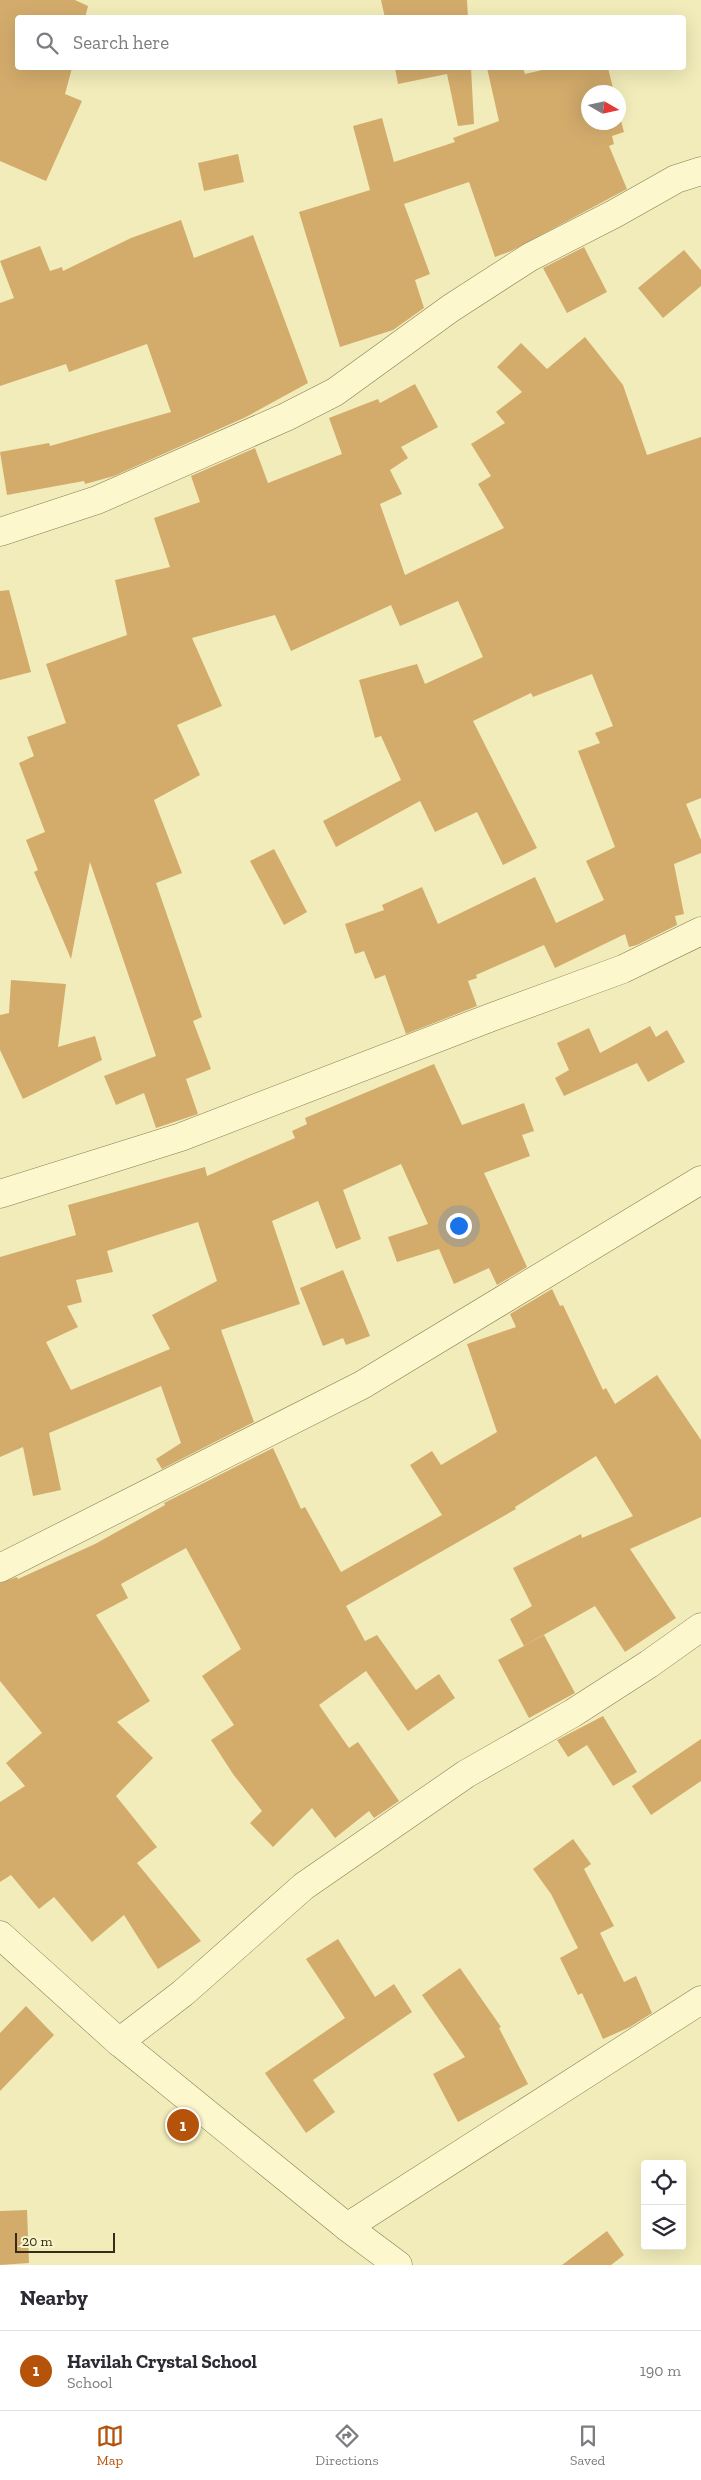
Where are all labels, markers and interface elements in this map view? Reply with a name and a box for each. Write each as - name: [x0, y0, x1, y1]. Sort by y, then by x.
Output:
- search box: [15, 15, 686, 70]
- icon: search: [33, 29, 61, 57]
- text: Search here: [73, 31, 169, 54]
- north arrow: [581, 85, 626, 130]
- your location: [446, 1213, 472, 1239]
- pin: 1: [167, 2106, 199, 2144]
- map controls: [641, 2160, 686, 2250]
- button: locate: [641, 2160, 686, 2205]
- button: layers: [641, 2205, 686, 2250]
- scale bar: [15, 2230, 115, 2253]
- text: 20 m: [22, 2233, 53, 2250]
- text: Nearby: [20, 2285, 88, 2310]
- text: Havilah Crystal School: [67, 2350, 257, 2373]
- text: 1: [33, 2361, 39, 2380]
- text: 190 m: [640, 2361, 681, 2380]
- text: School: [67, 2373, 113, 2392]
- tab: Map: [96, 2422, 124, 2469]
- tab: Directions: [315, 2422, 379, 2469]
- tab: Saved: [570, 2422, 605, 2469]

